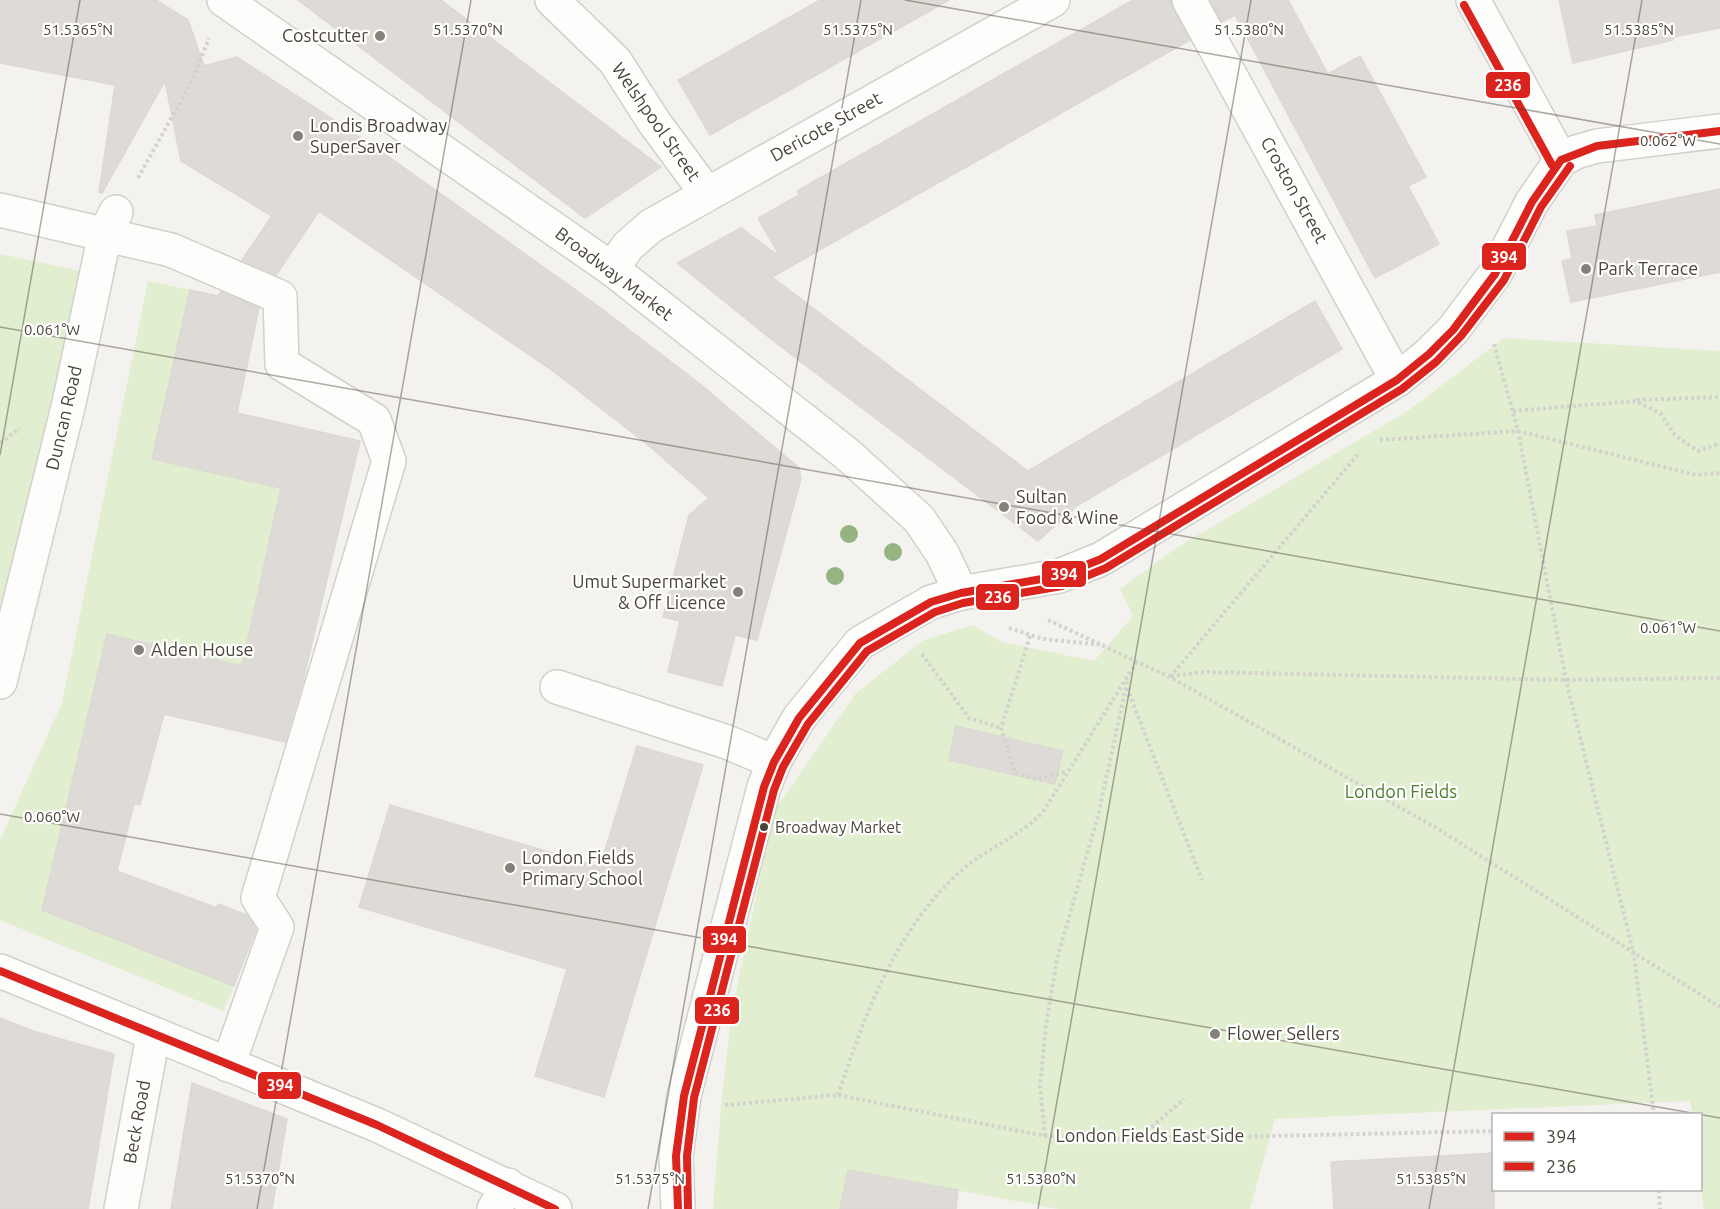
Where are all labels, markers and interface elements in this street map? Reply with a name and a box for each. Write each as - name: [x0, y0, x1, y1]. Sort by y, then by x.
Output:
- text: 51.5365°N: [43, 21, 113, 38]
- text: 51.5370°N: [433, 21, 503, 38]
- text: 51.5375°N: [823, 21, 893, 38]
- text: 51.5380°N: [1214, 21, 1284, 38]
- text: 51.5385°N: [1604, 21, 1674, 38]
- place label: Costcutter: [282, 25, 368, 45]
- marker: Costcutter: [373, 29, 387, 43]
- street label: Welshpool Street: [609, 58, 705, 184]
- line badge: 236: [1485, 71, 1531, 99]
- text: 236: [1494, 76, 1522, 94]
- street label: Dericote Street: [766, 87, 885, 165]
- place label: Londis Broadway SuperSaver: [310, 115, 448, 156]
- marker: Londis Broadway SuperSaver: [291, 129, 305, 143]
- text: 0.062°W: [1640, 132, 1696, 149]
- street label: Croston Street: [1257, 133, 1332, 246]
- street label: Broadway Market: [552, 222, 677, 324]
- line badge: 394: [1481, 242, 1527, 271]
- text: 394: [1490, 248, 1518, 266]
- place label: Park Terrace: [1598, 258, 1698, 278]
- marker: Park Terrace: [1579, 262, 1593, 276]
- text: 0.061°W: [24, 321, 80, 338]
- street label: Duncan Road: [41, 364, 85, 472]
- place label: Sultan Food & Wine: [1016, 486, 1119, 527]
- marker: Sultan Food & Wine: [997, 500, 1011, 514]
- line badge: 394: [1041, 560, 1087, 588]
- text: 394: [1050, 565, 1078, 583]
- place label: Umut Supermarket & Off Licence: [572, 571, 726, 612]
- line badge: 236: [975, 583, 1020, 611]
- marker: Umut Supermarket & Off Licence: [731, 585, 745, 599]
- text: 236: [984, 588, 1012, 606]
- text: 0.061°W: [1640, 619, 1696, 636]
- place label: Alden House: [151, 639, 253, 659]
- marker: Alden House: [132, 643, 146, 657]
- park label: London Fields: [1345, 781, 1457, 801]
- text: 0.060°W: [24, 808, 80, 825]
- place label: Broadway Market: [775, 818, 902, 836]
- marker: Broadway Market: [758, 821, 770, 833]
- place label: London Fields Primary School: [522, 847, 643, 888]
- marker: London Fields Primary School: [503, 861, 517, 875]
- line badge: 394: [702, 925, 747, 954]
- text: 394: [710, 930, 738, 948]
- line badge: 236: [694, 996, 740, 1025]
- text: 236: [703, 1001, 731, 1019]
- place label: Flower Sellers: [1227, 1023, 1340, 1043]
- marker: Flower Sellers: [1208, 1027, 1222, 1041]
- line badge: 394: [257, 1071, 302, 1100]
- text: 394: [266, 1076, 294, 1094]
- street label: Beck Road: [119, 1079, 153, 1165]
- legend: [1492, 1113, 1702, 1191]
- street label: London Fields East Side: [1056, 1125, 1245, 1145]
- text: 394: [1546, 1126, 1576, 1146]
- text: 236: [1546, 1156, 1576, 1176]
- text: 51.5370°N: [225, 1170, 295, 1187]
- text: 51.5375°N: [615, 1170, 685, 1187]
- text: 51.5380°N: [1006, 1170, 1076, 1187]
- text: 51.5385°N: [1396, 1170, 1466, 1187]

